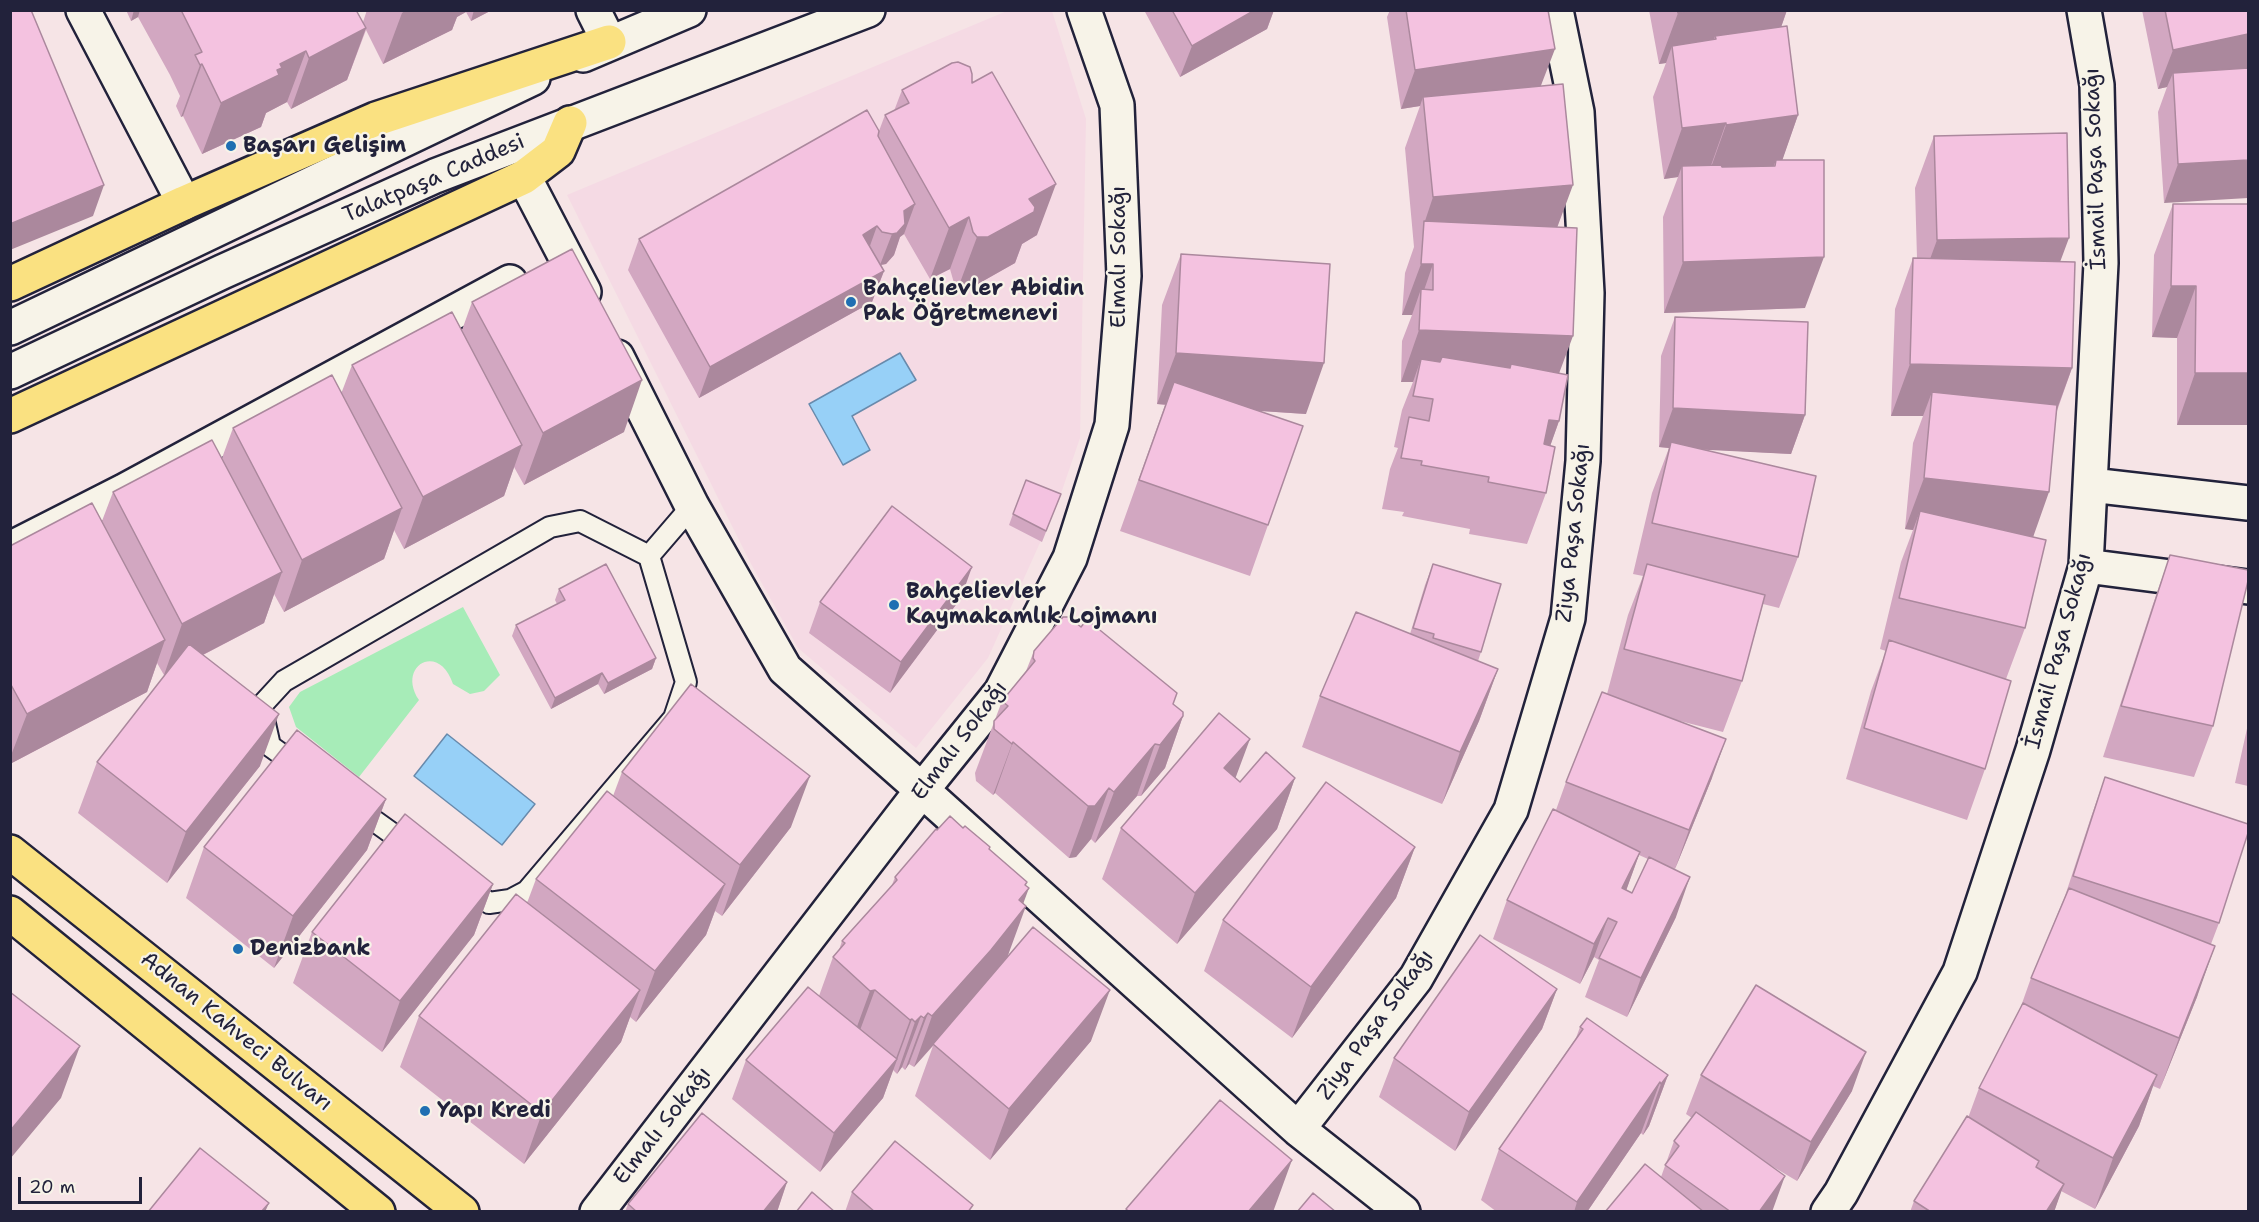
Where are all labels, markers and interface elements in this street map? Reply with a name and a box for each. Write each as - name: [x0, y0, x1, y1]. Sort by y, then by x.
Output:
- street label: İsmail Paşa Sokağı: [2079, 68, 2113, 270]
- street label: Talatpaşa Caddesi: [339, 129, 529, 229]
- place label: Başarı Gelişim: [243, 133, 406, 159]
- marker: Başarı Gelişim: [224, 139, 238, 153]
- street label: Elmalı Sokağı: [1106, 186, 1132, 328]
- place label: Bahçelievler Abidin Pak Öğretmenevi: [863, 276, 1084, 328]
- marker: Bahçelievler Abidin Pak Öğretmenevi: [844, 295, 858, 309]
- street label: Ziya Paşa Sokağı: [1551, 442, 1597, 624]
- street label: İsmail Paşa Sokağı: [2020, 550, 2098, 752]
- place label: Bahçelievler Kaymakamlık Lojmanı: [906, 579, 1157, 630]
- marker: Bahçelievler Kaymakamlık Lojmanı: [887, 598, 901, 612]
- street label: Elmalı Sokağı: [907, 676, 1013, 806]
- place label: Denizbank: [250, 936, 371, 962]
- marker: Denizbank: [231, 942, 245, 956]
- street label: Ziya Paşa Sokağı: [1312, 944, 1440, 1106]
- street label: Adnan Kahveci Bulvarı: [135, 947, 337, 1117]
- street label: Elmalı Sokağı: [609, 1062, 717, 1190]
- place label: Yapı Kredi: [437, 1098, 551, 1124]
- marker: Yapı Kredi: [418, 1104, 432, 1118]
- scale bar: [21, 1165, 146, 1203]
- text: 20 m: [29, 1175, 75, 1199]

